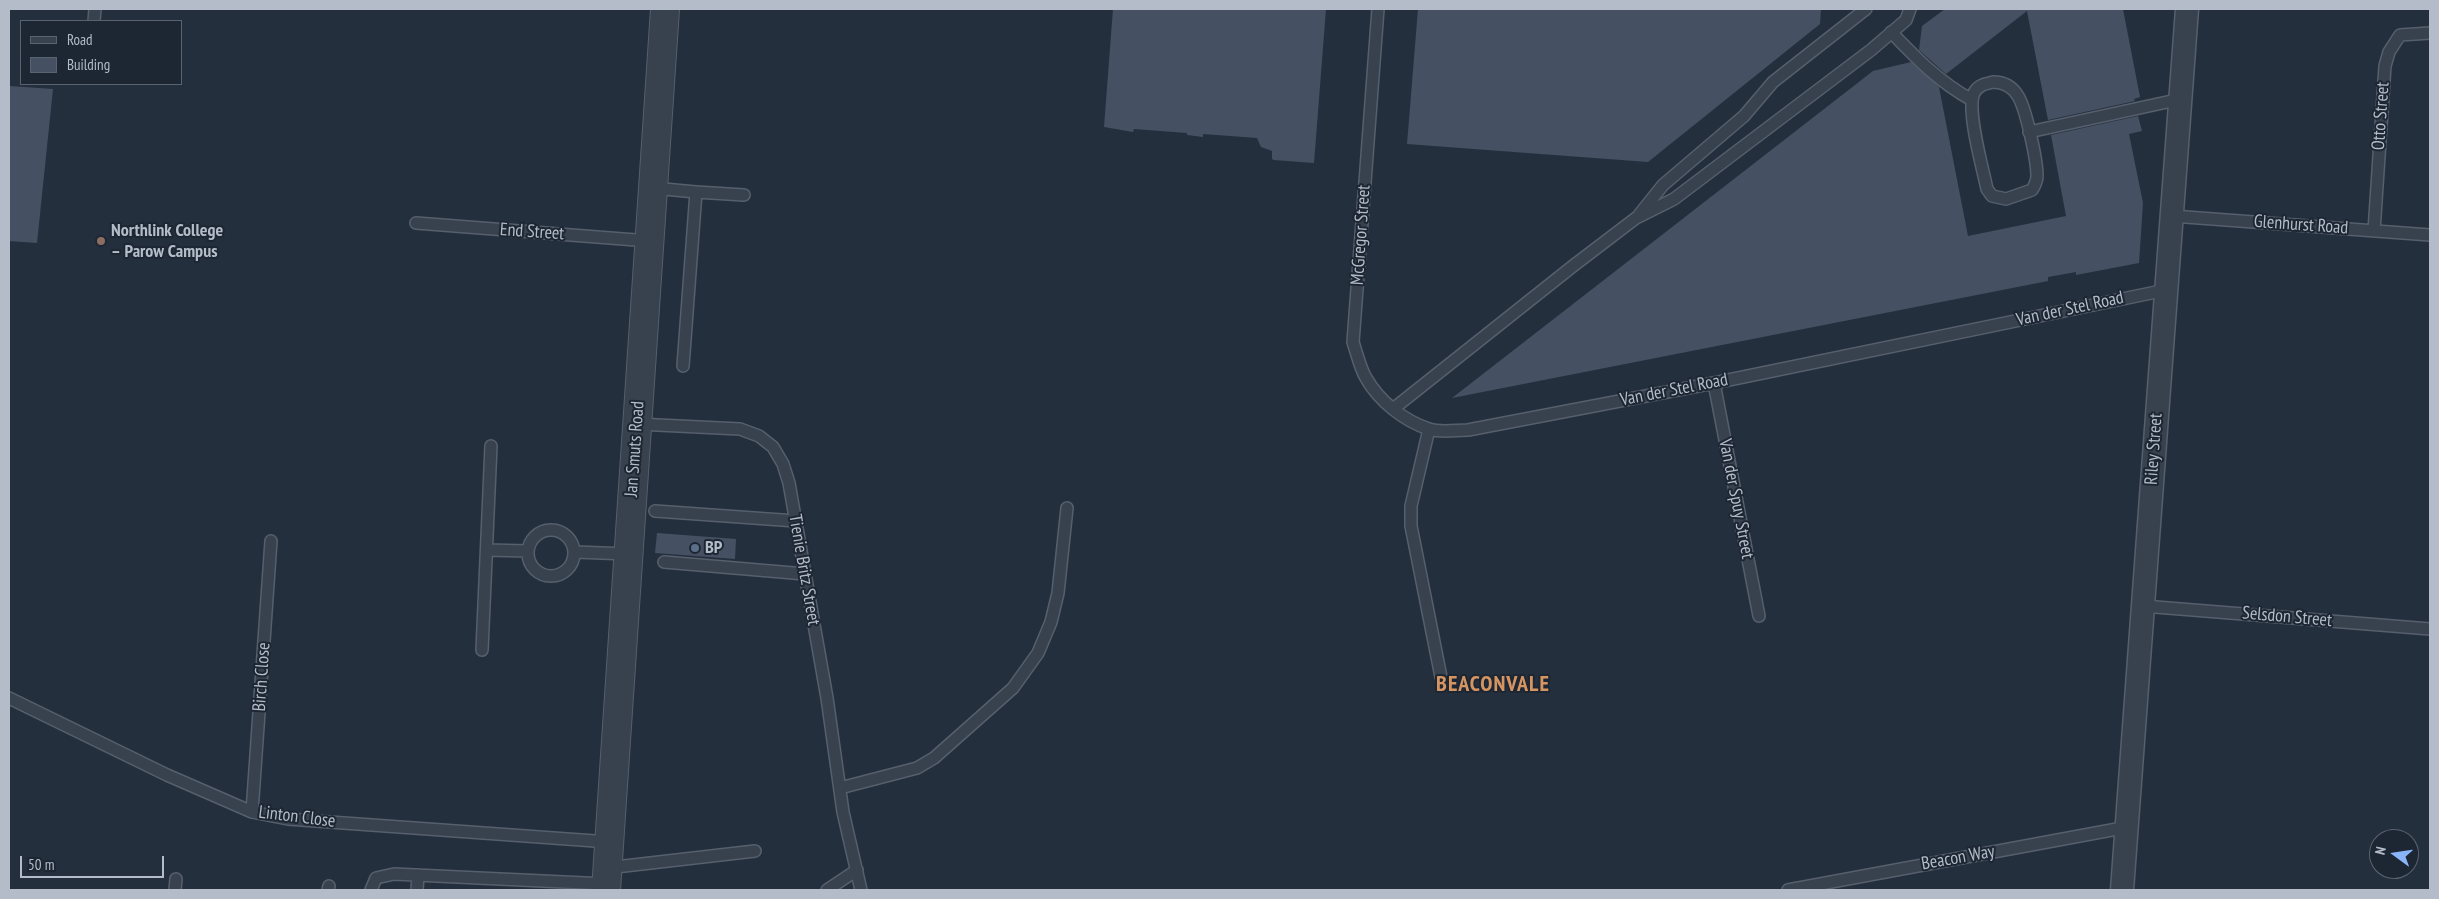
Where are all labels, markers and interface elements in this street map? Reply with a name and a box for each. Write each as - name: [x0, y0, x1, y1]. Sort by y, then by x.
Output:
- legend: [20, 20, 182, 85]
- text: Road: [67, 30, 93, 49]
- text: Building: [67, 55, 110, 74]
- street label: Otto Street: [2368, 81, 2394, 151]
- street label: McGregor Street: [1347, 184, 1375, 286]
- street label: Glenhurst Road: [2253, 211, 2349, 239]
- street label: End Street: [499, 219, 565, 245]
- place label: Northlink College – Parow Campus: [111, 220, 223, 262]
- marker: Northlink College – Parow Campus: [95, 235, 107, 247]
- street label: Van der Stel Road: [2014, 287, 2126, 331]
- street label: Van der Stel Road: [1618, 369, 1730, 411]
- street label: Jan Smuts Road: [621, 400, 649, 498]
- street label: Riley Street: [2141, 412, 2167, 486]
- street label: Van der Spuy Street: [1714, 437, 1758, 561]
- street label: Tienie Britz Street: [784, 513, 824, 627]
- place label: BP: [705, 537, 722, 559]
- marker: BP: [689, 542, 701, 554]
- street label: Selsdon Street: [2241, 602, 2333, 632]
- street label: Birch Close: [249, 642, 275, 712]
- district label: BEACONVALE: [1435, 672, 1551, 698]
- street label: Linton Close: [257, 802, 337, 832]
- north arrow: [2369, 829, 2419, 879]
- street label: Beacon Way: [1920, 841, 1996, 875]
- text: N: [2371, 845, 2390, 856]
- scale bar: [22, 846, 166, 878]
- text: 50 m: [28, 855, 54, 874]

